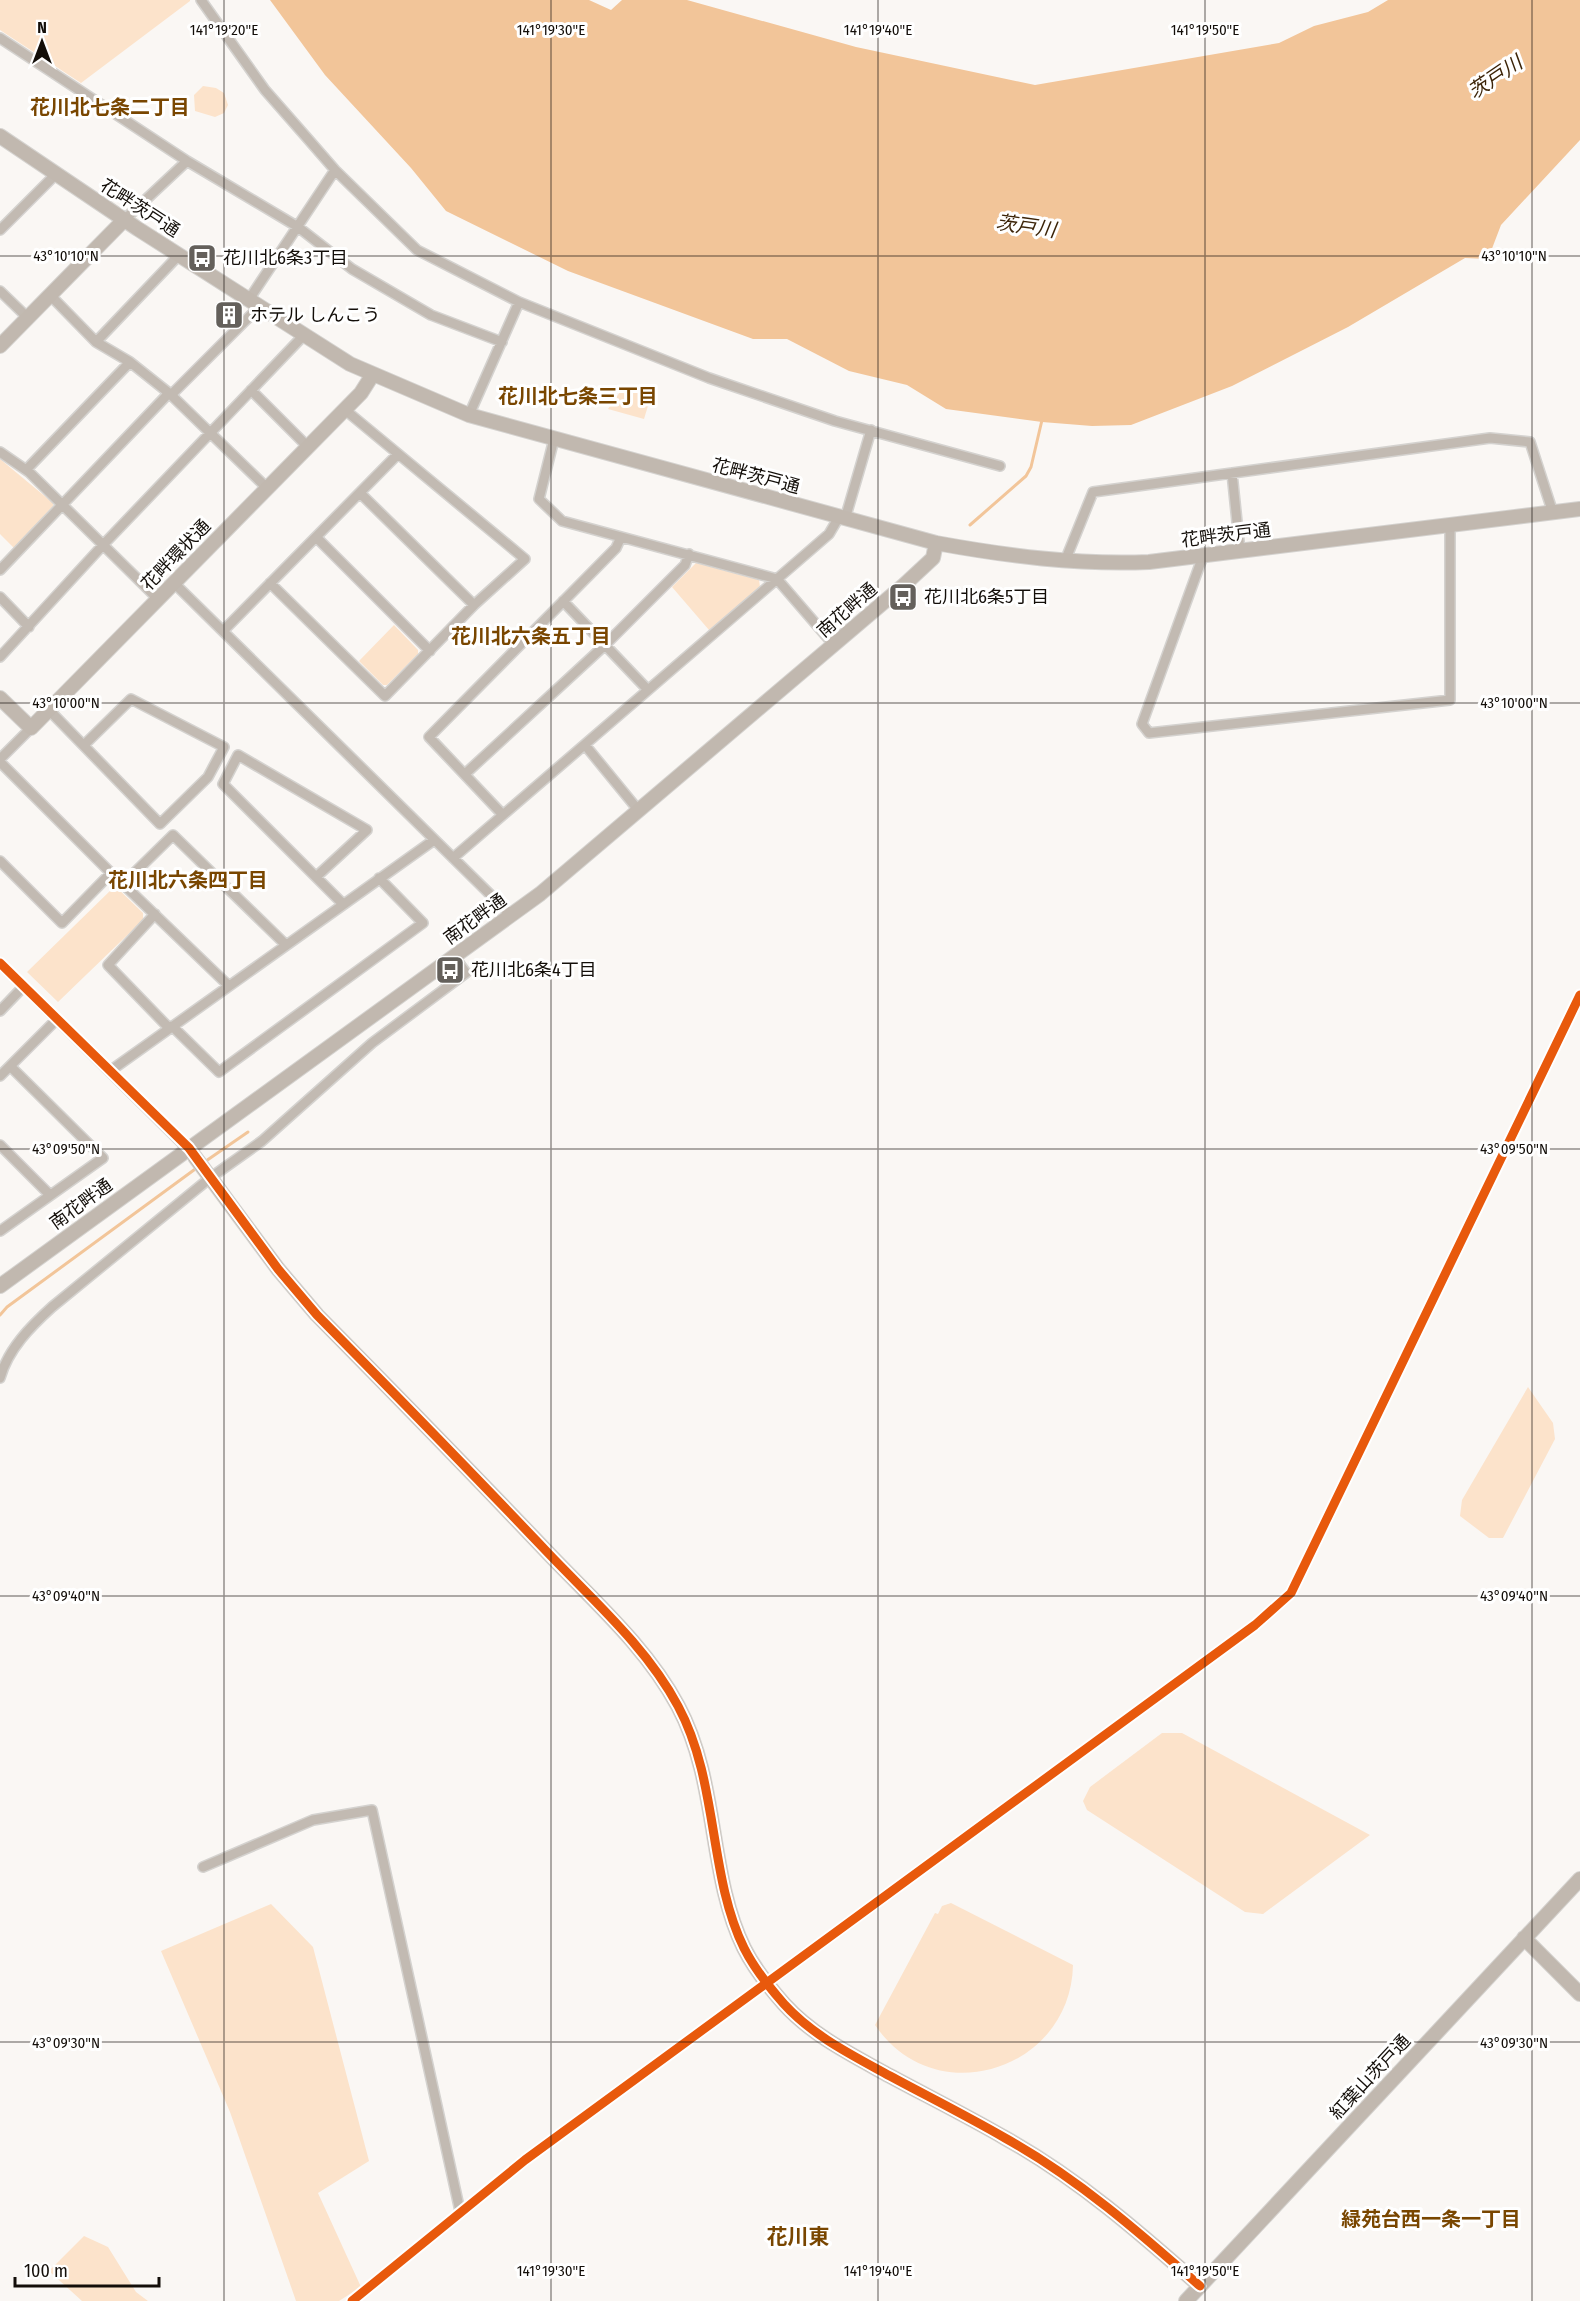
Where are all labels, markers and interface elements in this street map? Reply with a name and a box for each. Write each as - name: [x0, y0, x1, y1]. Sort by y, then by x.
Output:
- north arrow: [12, 12, 72, 72]
- text: N: [37, 18, 47, 37]
- text: 141°19'20"E: [190, 21, 258, 39]
- text: 141°19'30"E: [517, 21, 585, 39]
- text: 141°19'40"E: [844, 21, 912, 39]
- text: 141°19'50"E: [1171, 21, 1239, 39]
- water label: 茨戸川: [1463, 49, 1528, 104]
- district label: 花川北七条二丁目: [30, 95, 190, 119]
- street label: 花畔茨戸通: [96, 174, 184, 242]
- water label: 茨戸川: [995, 210, 1059, 242]
- bus stop icon: 花川北6条3丁目: [186, 242, 218, 274]
- text: 43°10'10"N: [33, 247, 99, 265]
- place label: 花川北6条3丁目: [223, 247, 348, 269]
- text: 43°10'10"N: [1481, 247, 1547, 265]
- building icon: ホテル しんこう: [213, 299, 245, 331]
- place label: ホテル しんこう: [250, 304, 380, 326]
- district label: 花川北七条三丁目: [498, 384, 658, 408]
- street label: 花畔茨戸通: [710, 454, 802, 498]
- street label: 花畔環状通: [137, 515, 215, 595]
- street label: 花畔茨戸通: [1180, 519, 1272, 551]
- street label: 南花畔通: [813, 578, 881, 642]
- bus stop icon: 花川北6条5丁目: [887, 581, 919, 613]
- place label: 花川北6条5丁目: [924, 586, 1049, 608]
- district label: 花川北六条五丁目: [451, 624, 611, 648]
- text: 43°10'00"N: [32, 694, 100, 712]
- text: 43°10'00"N: [1480, 694, 1548, 712]
- district label: 花川北六条四丁目: [108, 868, 268, 892]
- street label: 南花畔通: [439, 889, 511, 949]
- bus stop icon: 花川北6条4丁目: [434, 954, 466, 986]
- place label: 花川北6条4丁目: [471, 959, 597, 981]
- text: 43°09'50"N: [32, 1140, 100, 1158]
- text: 43°09'50"N: [1480, 1140, 1548, 1158]
- street label: 南花畔通: [45, 1174, 117, 1234]
- text: 43°09'40"N: [32, 1587, 100, 1605]
- text: 43°09'40"N: [1480, 1587, 1548, 1605]
- street label: 紅葉山茨戸通: [1325, 2030, 1415, 2124]
- text: 43°09'30"N: [32, 2034, 100, 2052]
- text: 43°09'30"N: [1480, 2034, 1548, 2052]
- district label: 緑苑台西一条一丁目: [1341, 2207, 1521, 2231]
- district label: 花川東: [767, 2224, 830, 2250]
- scale bar: [15, 2250, 159, 2288]
- text: 100 m: [24, 2260, 68, 2282]
- text: 141°19'30"E: [517, 2262, 585, 2280]
- text: 141°19'40"E: [844, 2262, 912, 2280]
- text: 141°19'50"E: [1171, 2262, 1239, 2280]

